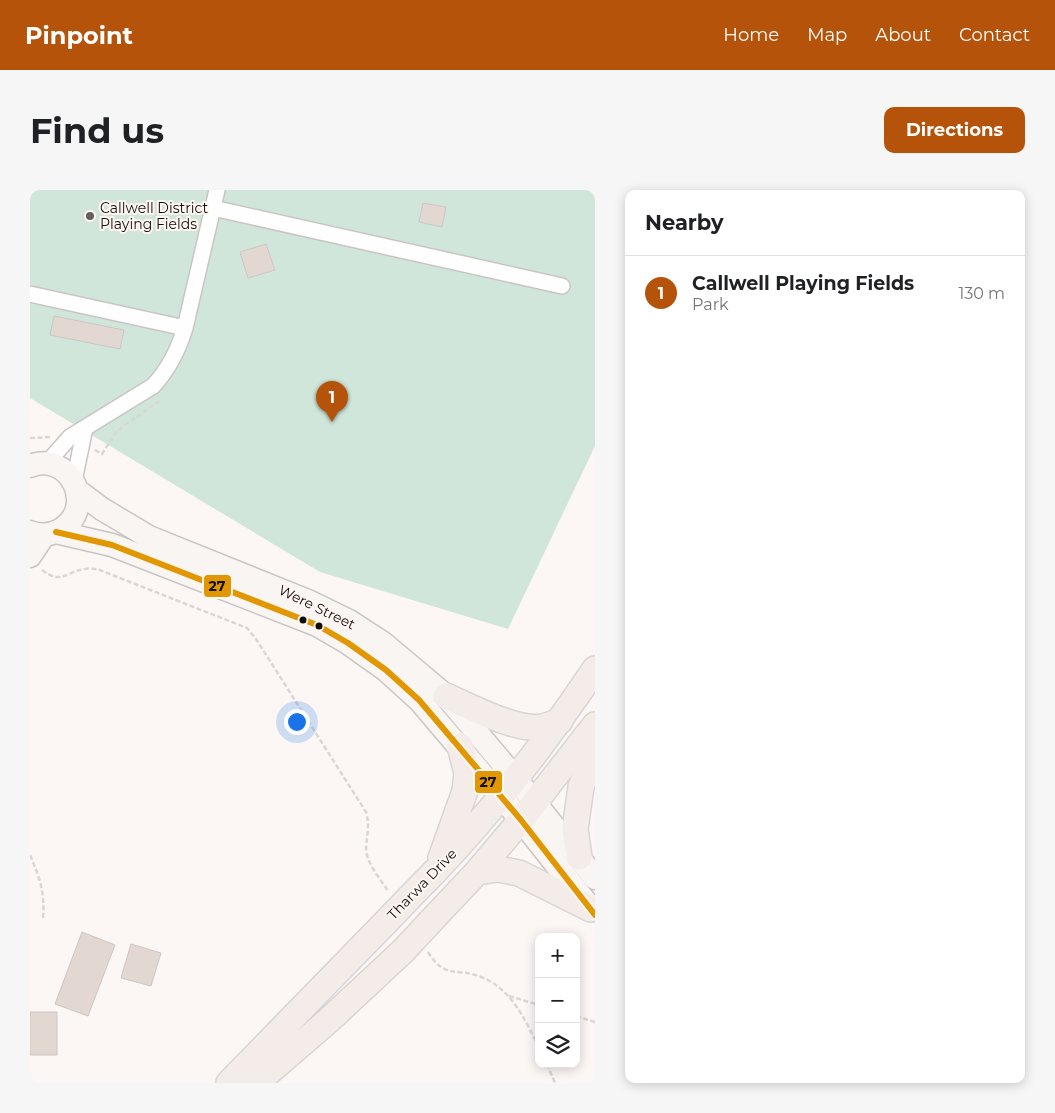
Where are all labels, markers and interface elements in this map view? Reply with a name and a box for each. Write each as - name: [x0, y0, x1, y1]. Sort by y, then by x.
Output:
- text: Pinpoint: [25, 21, 133, 50]
- text: Home: [723, 24, 779, 46]
- text: Map: [807, 24, 847, 46]
- text: About: [875, 24, 931, 46]
- text: Contact: [959, 24, 1030, 46]
- button: Directions: [884, 107, 1025, 153]
- text: Find us: [30, 109, 164, 152]
- place label: Callwell District Playing Fields: [100, 199, 208, 233]
- marker: Callwell District Playing Fields: [84, 210, 96, 222]
- text: Nearby: [645, 210, 724, 235]
- text: Callwell Playing Fields: [692, 272, 914, 295]
- text: 1: [658, 284, 664, 303]
- text: 130 m: [958, 284, 1005, 303]
- text: Park: [692, 295, 729, 314]
- pin: 1: [316, 381, 348, 422]
- line badge: 27: [203, 574, 232, 598]
- text: 27: [209, 577, 226, 595]
- street label: Were Street: [276, 581, 359, 633]
- unlabelled marker: [298, 615, 308, 625]
- unlabelled marker: [314, 621, 324, 631]
- your location: [284, 709, 310, 735]
- line badge: 27: [474, 770, 503, 794]
- text: 27: [480, 773, 497, 791]
- street label: Tharwa Drive: [383, 845, 461, 923]
- map controls: [535, 933, 580, 1068]
- button: +: [535, 933, 580, 978]
- button: −: [535, 978, 580, 1023]
- button: layers: [535, 1023, 580, 1068]

